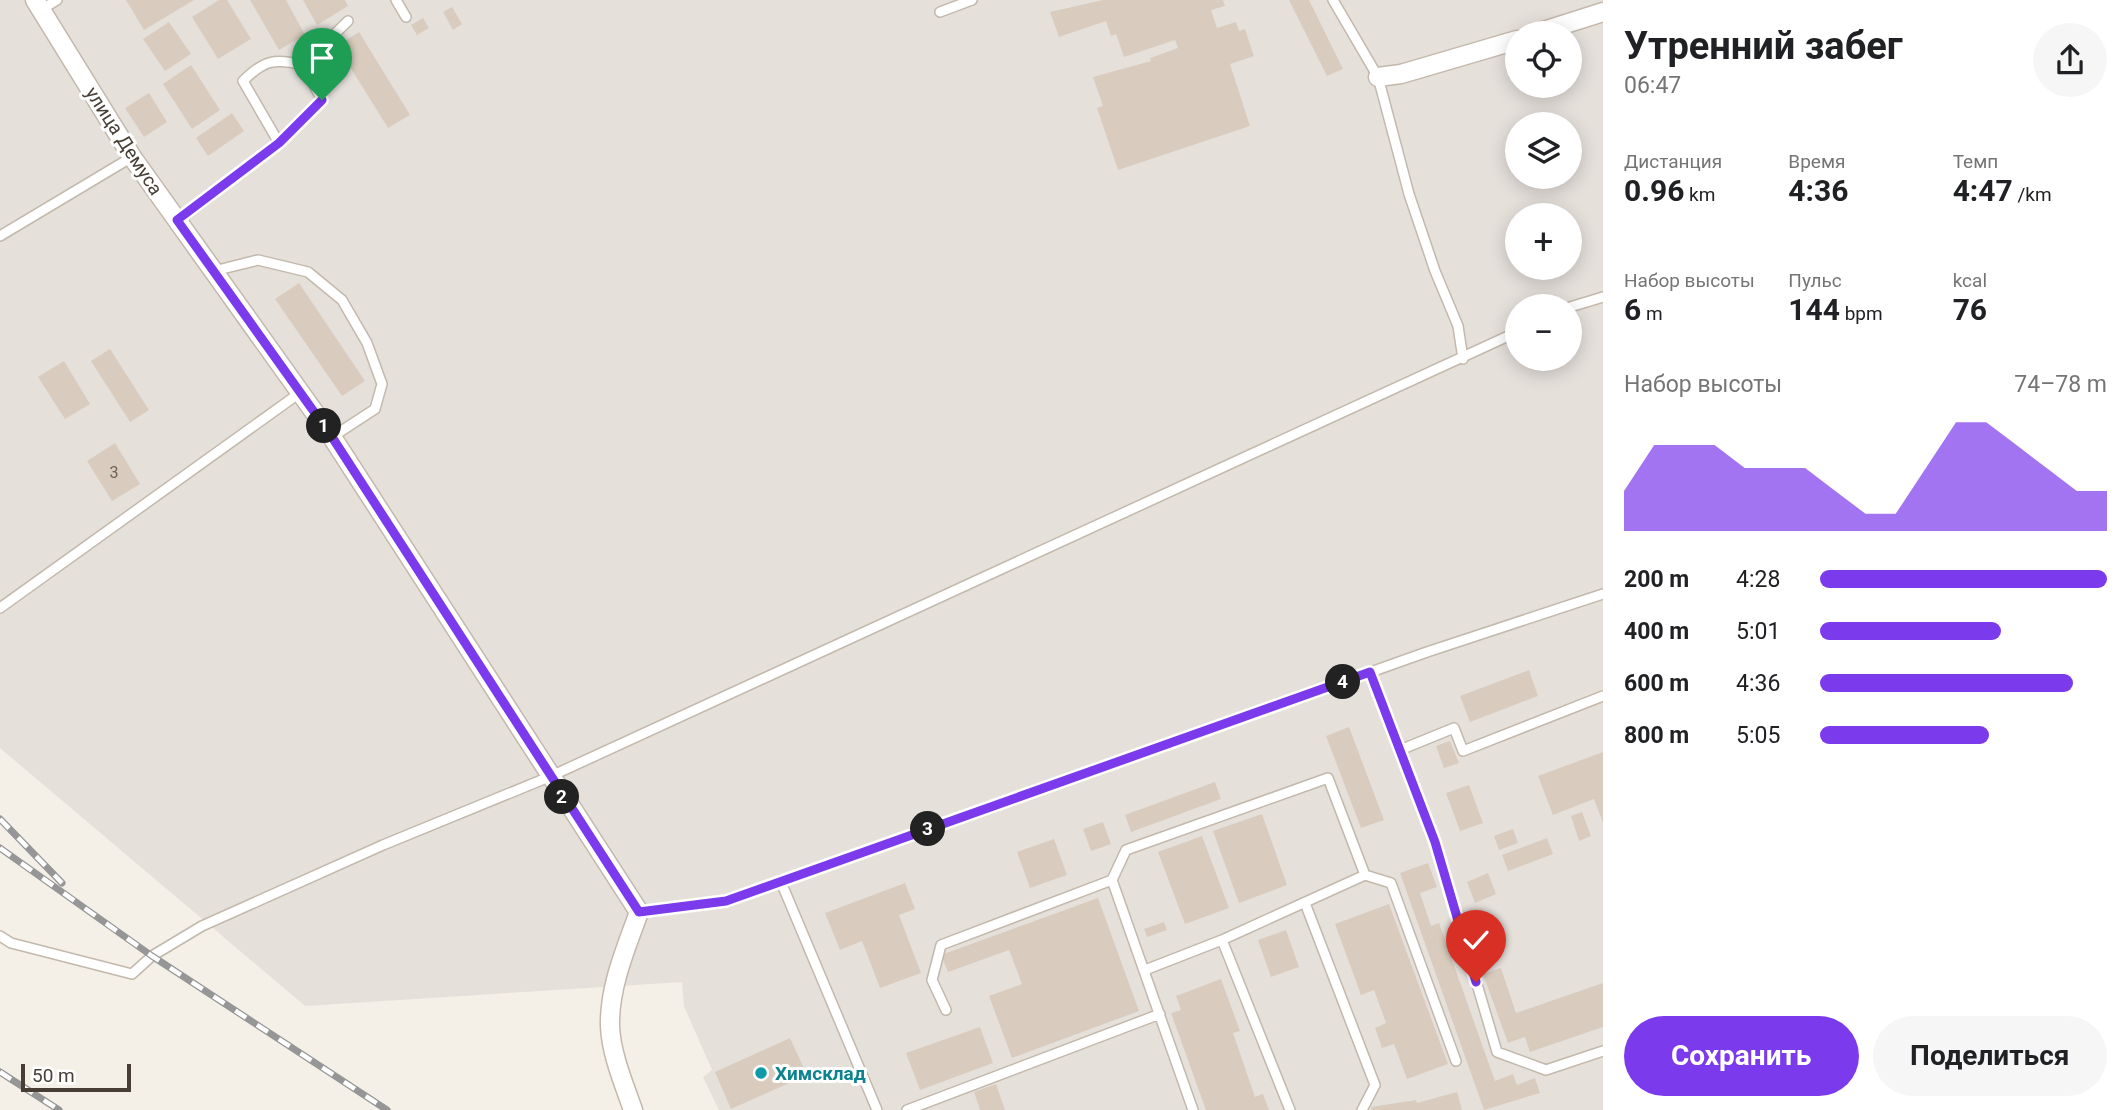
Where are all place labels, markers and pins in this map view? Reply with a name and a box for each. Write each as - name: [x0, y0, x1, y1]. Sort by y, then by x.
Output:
- pin: [292, 28, 352, 100]
- pin: 1: [306, 408, 342, 444]
- pin: 4: [1326, 664, 1360, 700]
- pin: 2: [544, 780, 580, 814]
- pin: 3: [911, 812, 946, 846]
- pin: [1446, 910, 1506, 982]
- place label: Химсклад: [775, 1062, 866, 1085]
- marker: Химсклад: [753, 1065, 769, 1081]

